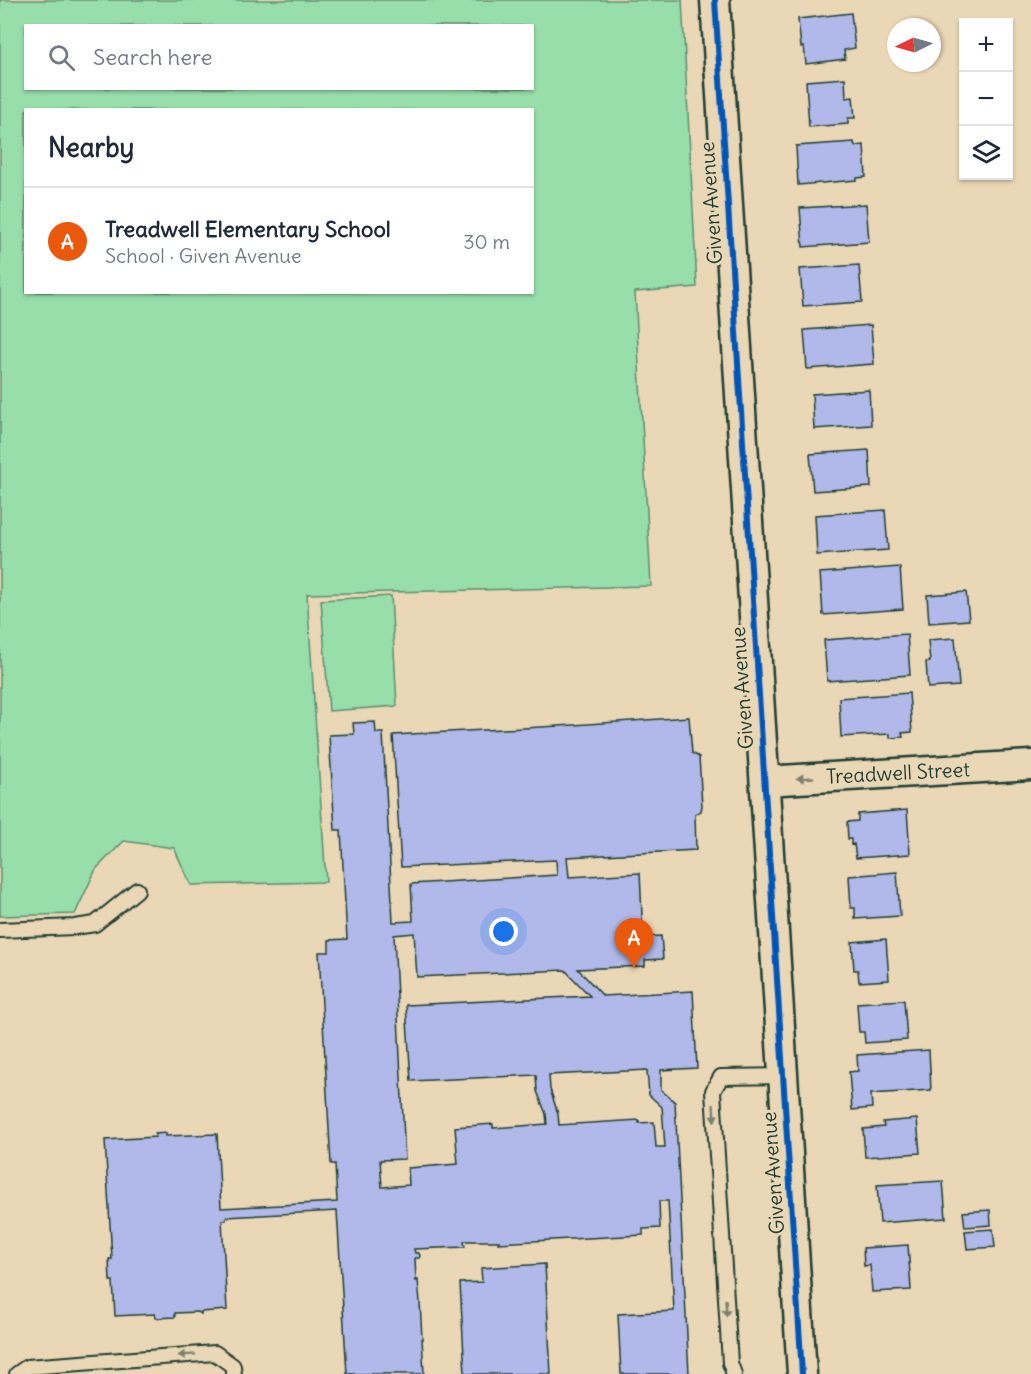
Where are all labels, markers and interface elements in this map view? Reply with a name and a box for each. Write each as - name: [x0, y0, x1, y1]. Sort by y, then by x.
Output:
- north arrow: [887, 18, 941, 72]
- map controls: [959, 18, 1013, 180]
- button: +: [959, 18, 1013, 72]
- search box: [24, 24, 534, 90]
- icon: search: [45, 41, 78, 74]
- text: Search here: [93, 43, 212, 71]
- button: −: [959, 72, 1013, 126]
- button: layers: [959, 126, 1013, 180]
- text: Nearby: [48, 131, 134, 164]
- street label: Given Avenue: [694, 141, 727, 265]
- text: Treadwell Elementary School: [105, 215, 391, 243]
- text: A: [61, 229, 74, 254]
- text: 30 m: [463, 229, 510, 254]
- text: School · Given Avenue: [105, 243, 302, 268]
- street label: Given Avenue: [725, 626, 758, 750]
- street label: Treadwell Street: [825, 756, 971, 789]
- one-way arrow: [795, 774, 814, 783]
- your location: [489, 917, 518, 946]
- pin: A: [614, 918, 654, 968]
- one-way arrow: [710, 1104, 719, 1123]
- street label: Given Avenue: [756, 1111, 789, 1235]
- one-way arrow: [722, 1299, 731, 1318]
- one-way arrow: [178, 1350, 197, 1360]

